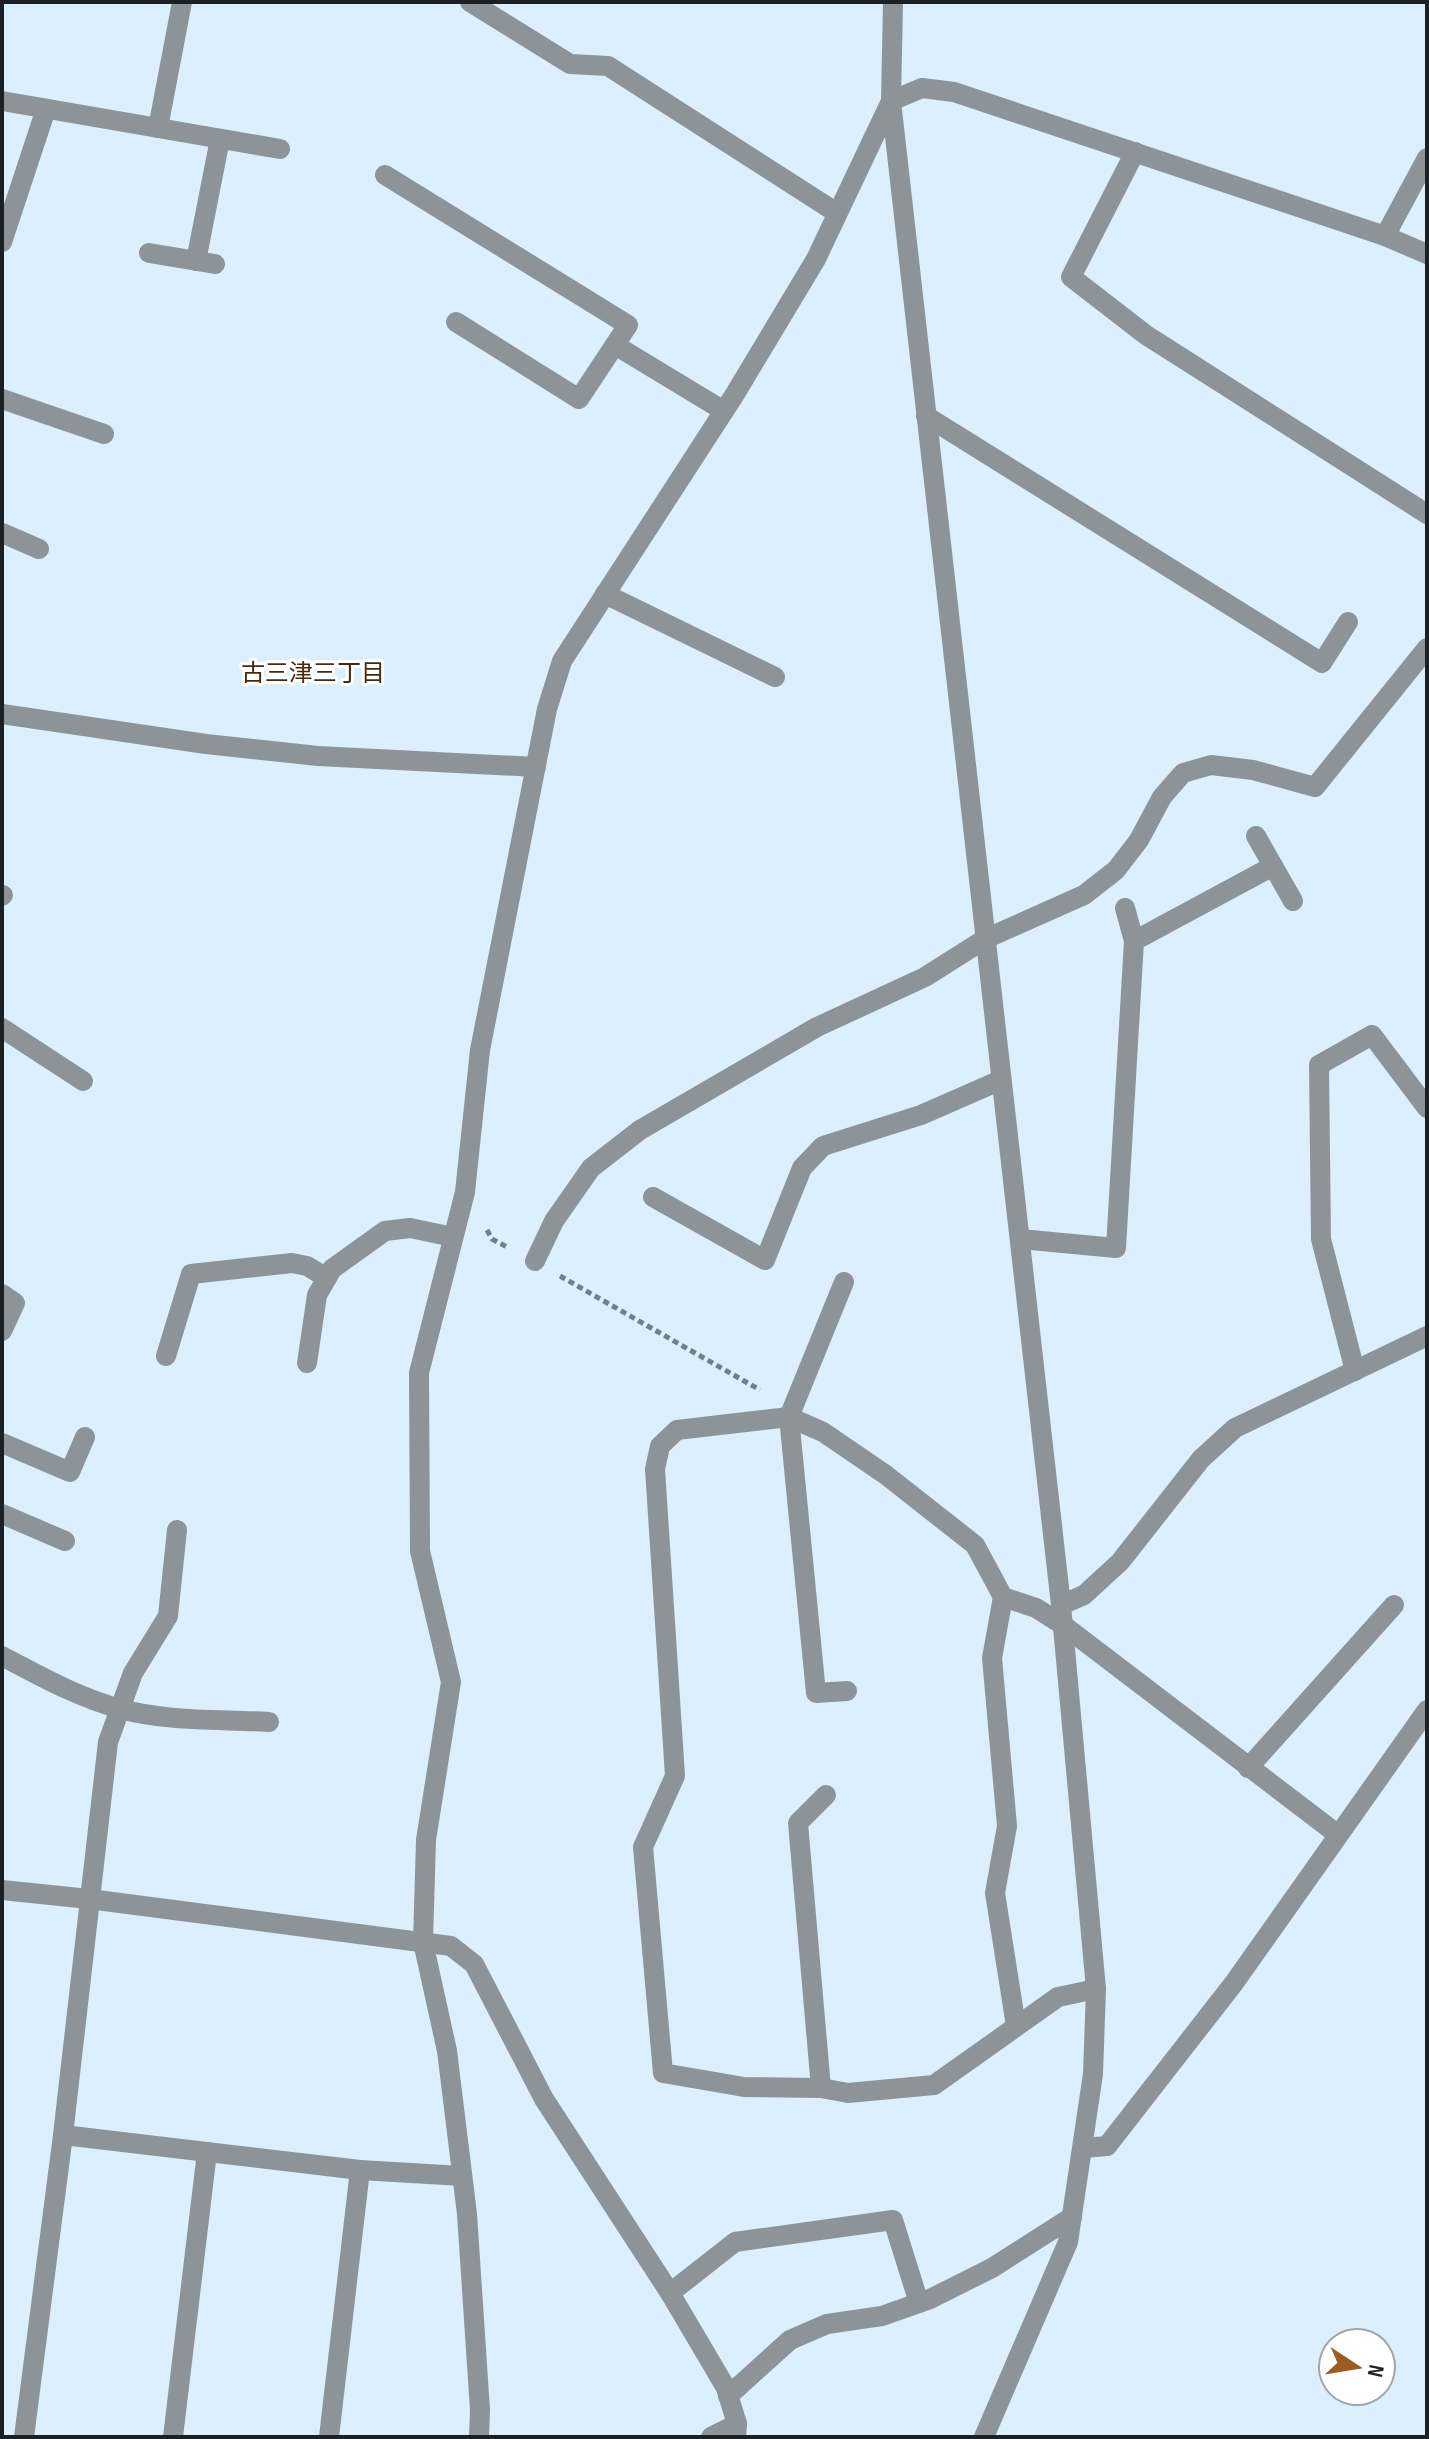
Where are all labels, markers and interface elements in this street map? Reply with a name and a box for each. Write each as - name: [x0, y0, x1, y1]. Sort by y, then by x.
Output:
- district label: 古三津三丁目: [241, 659, 385, 688]
- north arrow: [1317, 2327, 1397, 2407]
- text: N: [1361, 2362, 1390, 2379]

